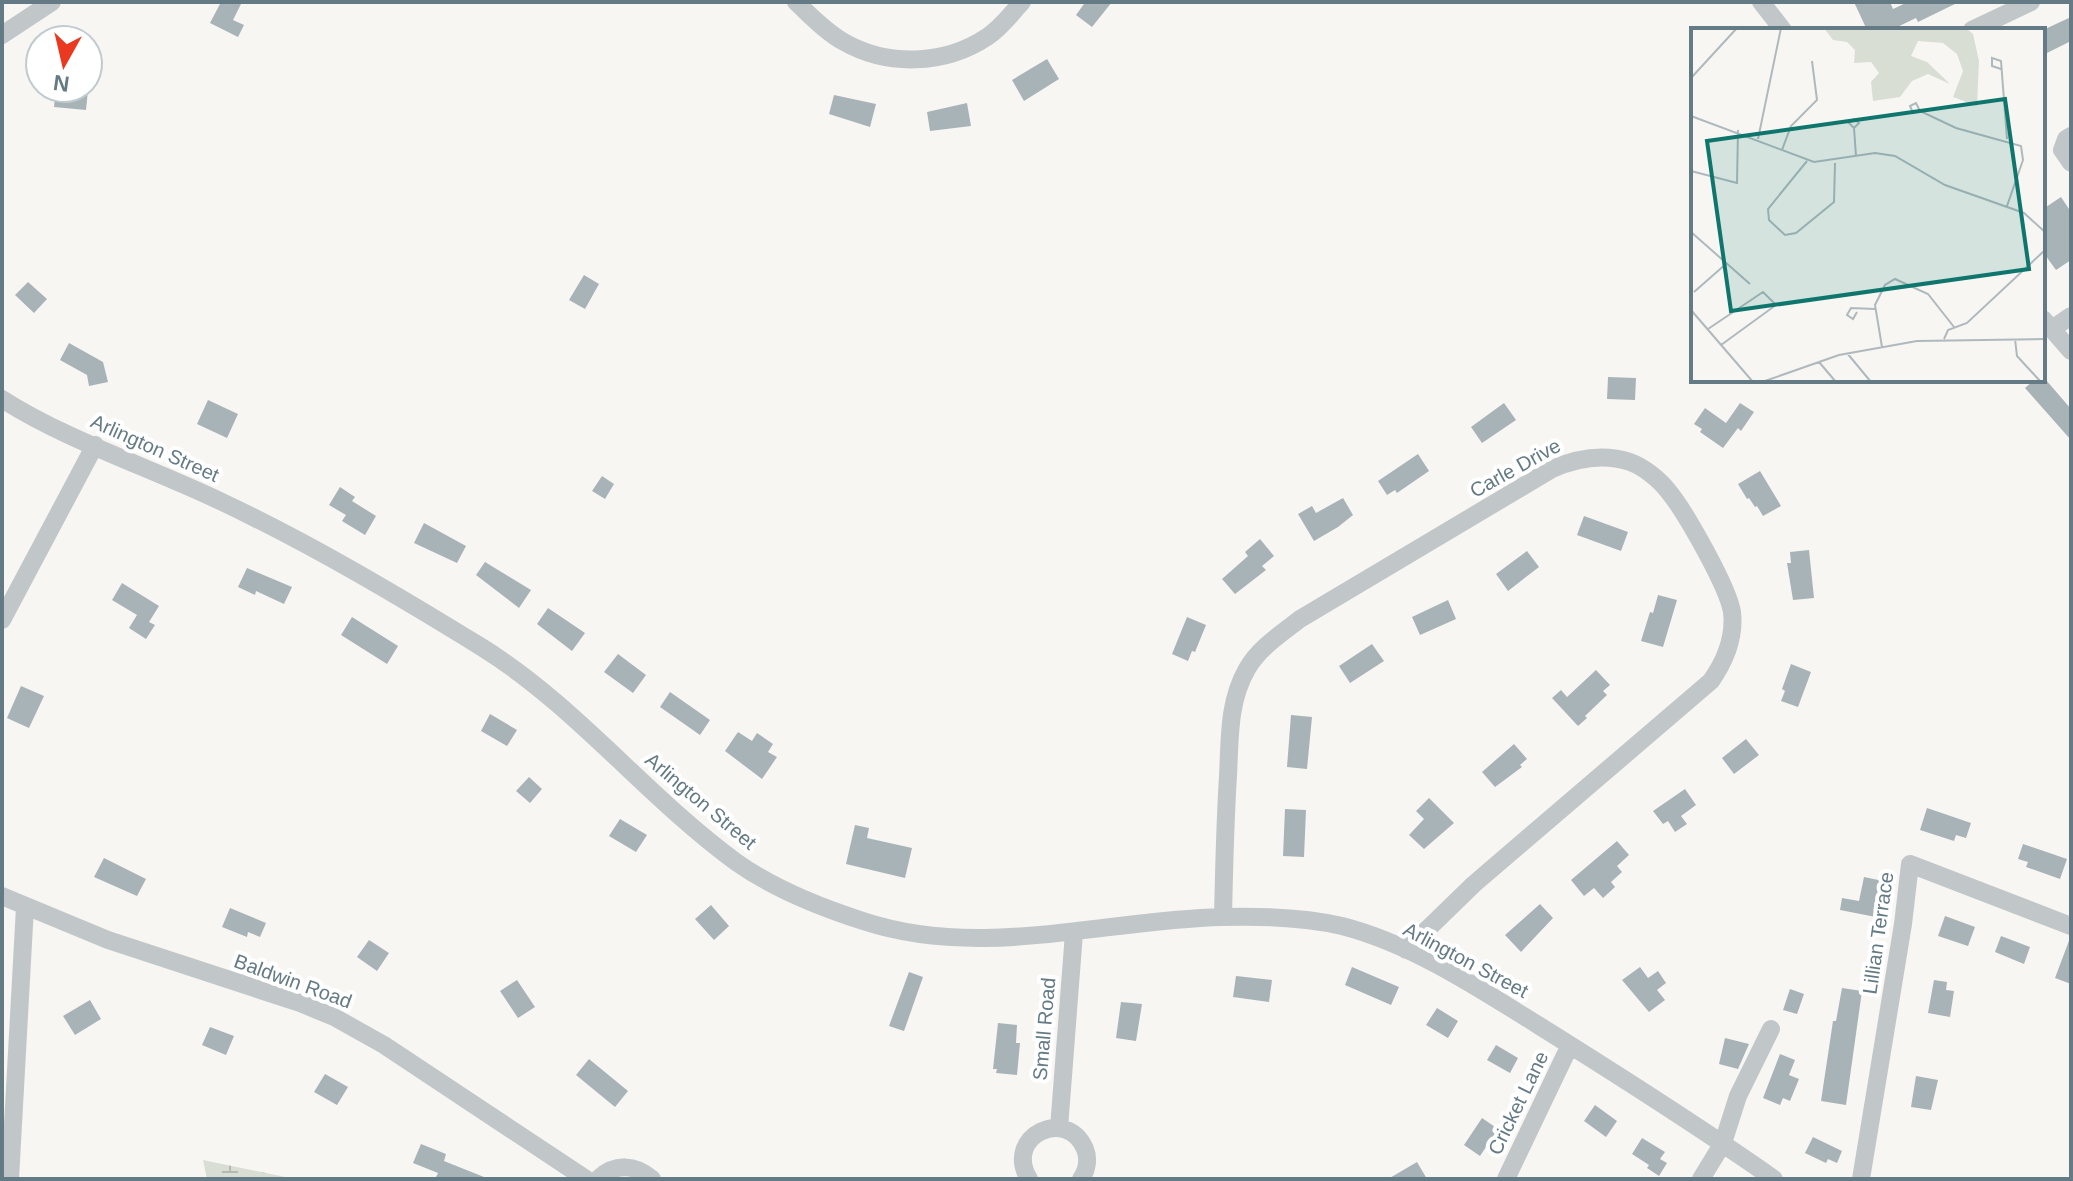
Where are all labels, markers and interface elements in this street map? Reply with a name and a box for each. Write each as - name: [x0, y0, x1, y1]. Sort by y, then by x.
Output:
- north arrow: [24, 24, 104, 104]
- inset map: [1691, 28, 2045, 382]
- text: N: [52, 70, 71, 97]
- street label: Arlington Street: [88, 410, 223, 486]
- street label: Carle Drive: [1466, 434, 1564, 502]
- street label: Arlington Street: [641, 748, 761, 854]
- street label: Lillian Terrace: [1859, 871, 1897, 995]
- street label: Arlington Street: [1400, 918, 1532, 1002]
- street label: Baldwin Road: [231, 950, 355, 1012]
- street label: Small Road: [1029, 977, 1059, 1081]
- street label: Cricket Lane: [1484, 1048, 1552, 1158]

